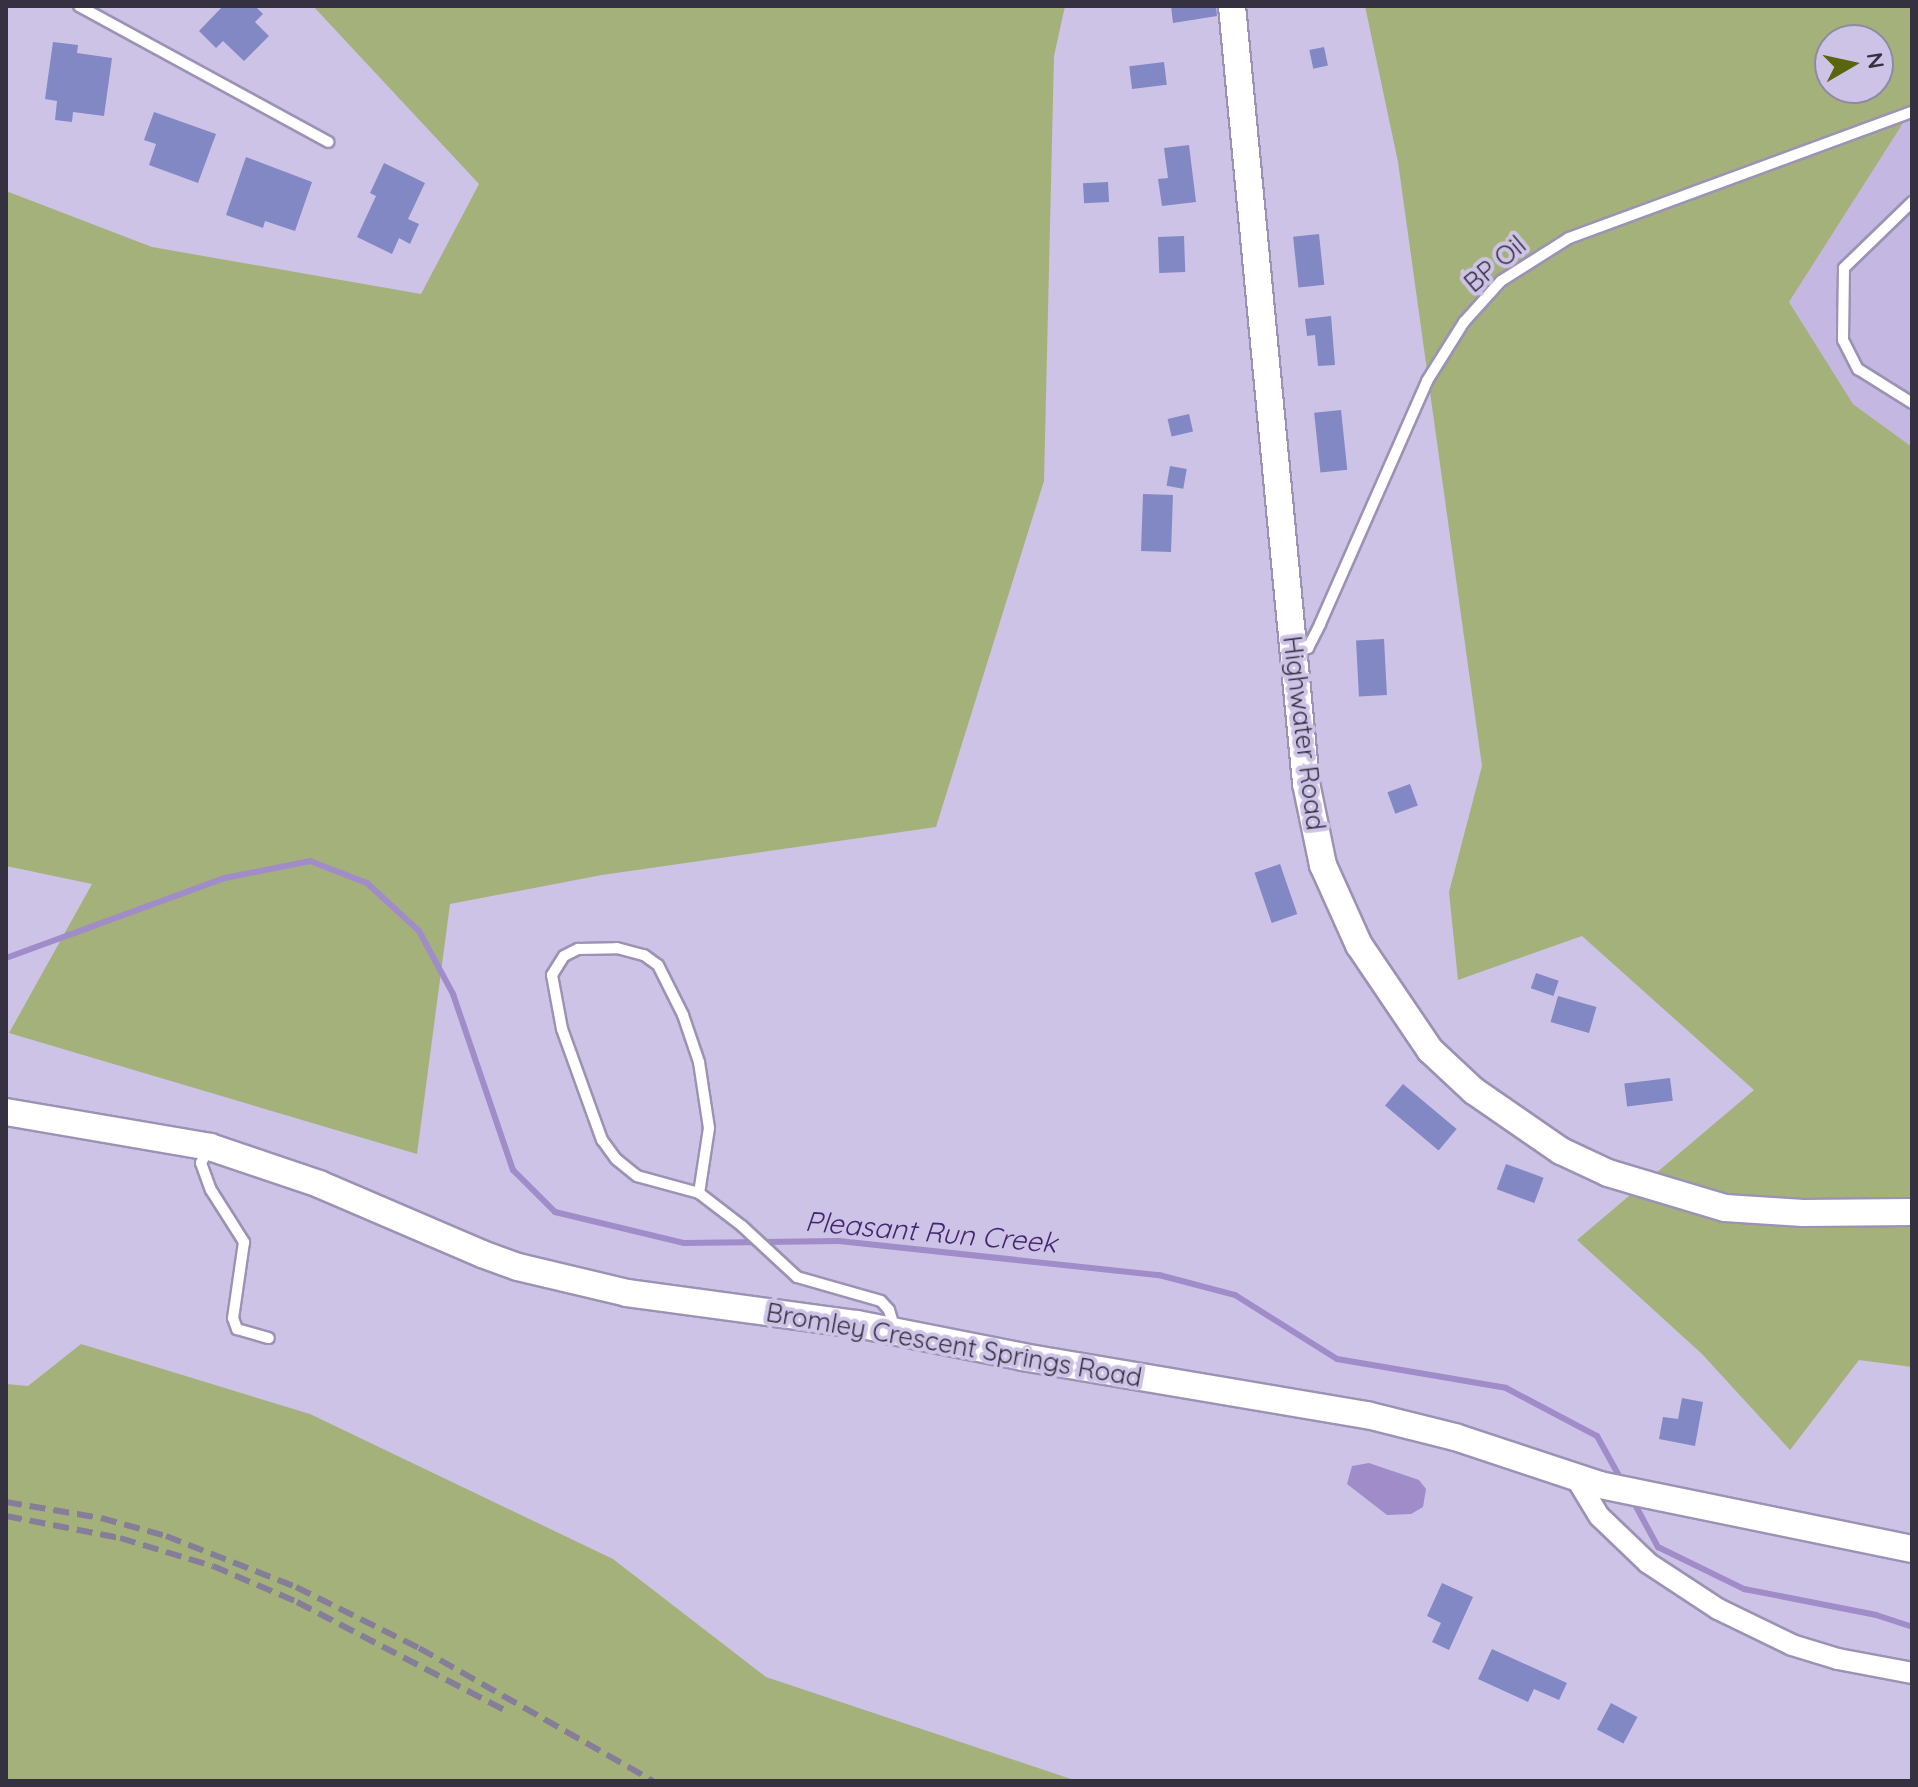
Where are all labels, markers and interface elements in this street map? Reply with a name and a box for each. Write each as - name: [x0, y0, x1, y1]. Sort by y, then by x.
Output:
- north arrow: [1814, 24, 1894, 104]
- text: N: [1861, 50, 1891, 71]
- street label: BP Oil: [1458, 229, 1532, 299]
- street label: Highwater Road: [1277, 634, 1331, 832]
- water label: Pleasant Run Creek: [804, 1204, 1058, 1260]
- street label: Bromley Crescent Springs Road: [764, 1297, 1144, 1393]

